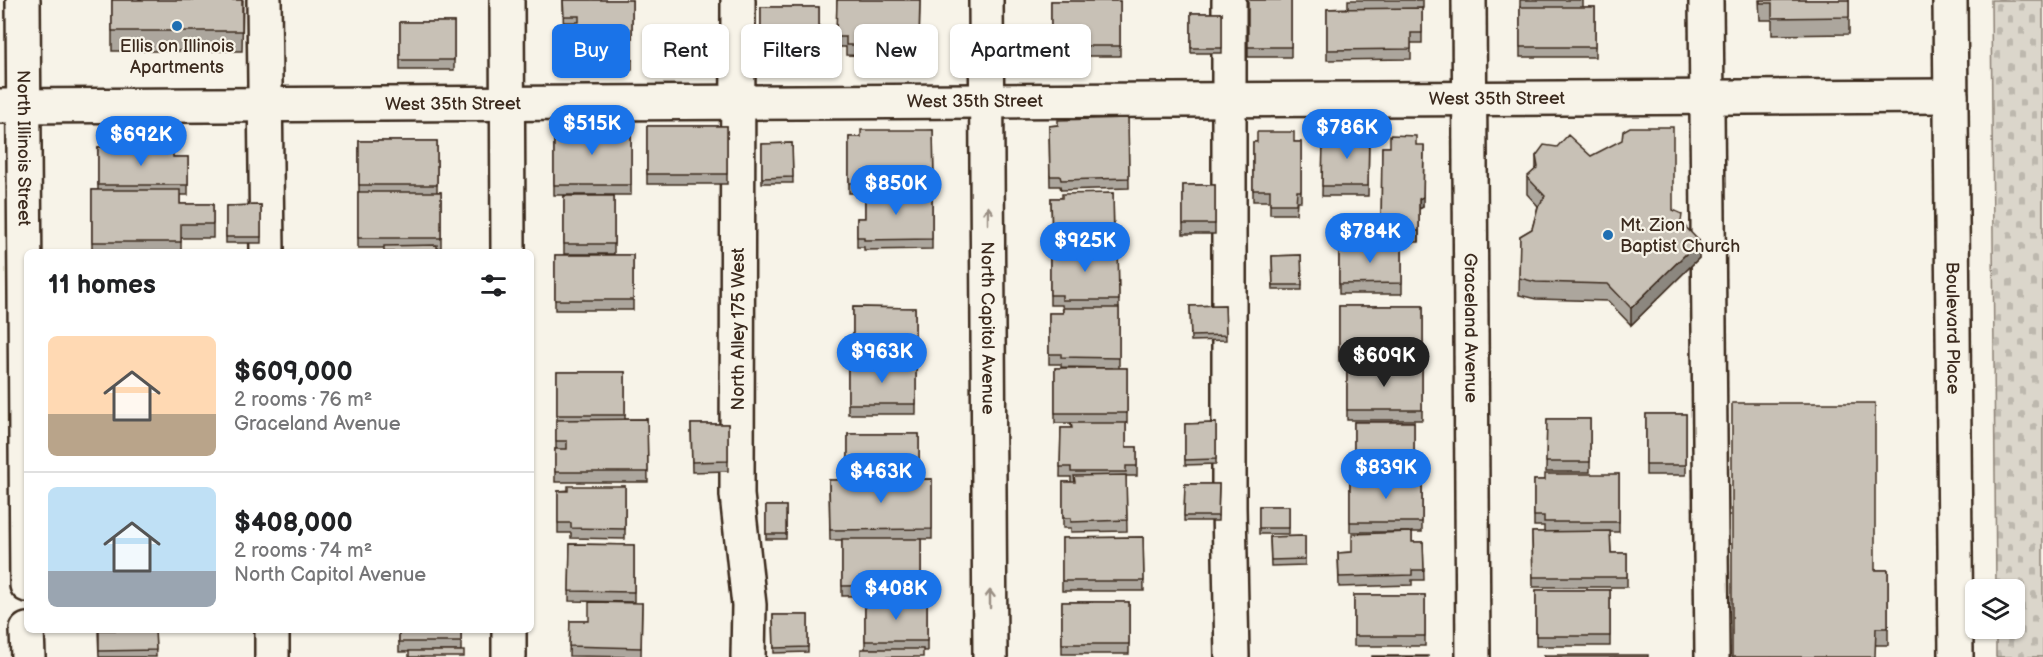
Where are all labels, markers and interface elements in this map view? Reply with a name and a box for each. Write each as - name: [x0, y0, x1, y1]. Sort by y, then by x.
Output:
- marker: Ellis on Illinois Apartments: [170, 19, 184, 33]
- chip: Buy: [552, 24, 630, 78]
- chip: Rent: [642, 24, 729, 78]
- chip: Filters: [741, 24, 842, 78]
- chip: New: [854, 24, 938, 78]
- chip: Apartment: [950, 24, 1091, 78]
- place label: Ellis on Illinois Apartments: [120, 36, 234, 78]
- street label: North Illinois Street: [13, 70, 35, 227]
- street label: West 35th Street: [1429, 87, 1566, 109]
- street label: West 35th Street: [907, 90, 1044, 112]
- street label: West 35th Street: [385, 93, 522, 115]
- pin: $515K: [550, 105, 634, 156]
- pin: $786K: [1305, 109, 1389, 160]
- text: $515K: [563, 112, 621, 136]
- pin: $692K: [99, 116, 183, 167]
- text: $786K: [1316, 116, 1378, 140]
- text: $692K: [110, 123, 172, 147]
- pin: $850K: [854, 165, 938, 216]
- text: $850K: [865, 172, 927, 196]
- one-way arrow: [982, 205, 993, 225]
- pin: $784K: [1328, 213, 1412, 264]
- place label: Mt. Zion Baptist Church: [1620, 215, 1740, 257]
- text: $784K: [1339, 220, 1401, 244]
- pin: $925K: [1043, 222, 1127, 273]
- marker: Mt. Zion Baptist Church: [1601, 228, 1615, 242]
- text: $925K: [1054, 229, 1116, 253]
- street label: North Capitol Avenue: [977, 241, 999, 415]
- street label: North Alley 175 West: [728, 247, 749, 410]
- street label: Graceland Avenue: [1460, 253, 1482, 403]
- street label: Boulevard Place: [1942, 262, 1964, 395]
- icon: filters: [477, 269, 510, 302]
- text: 11 homes: [48, 270, 156, 301]
- pin: $963K: [840, 333, 924, 384]
- pin: $609K: [1342, 337, 1426, 388]
- text: $963K: [851, 340, 913, 364]
- text: $609K: [1352, 344, 1416, 368]
- text: $609,000: [234, 357, 353, 388]
- icon: home: [96, 360, 168, 432]
- text: 2 rooms · 76 m²: [234, 388, 372, 412]
- text: Graceland Avenue: [234, 412, 401, 436]
- pin: $839K: [1344, 449, 1428, 500]
- pin: $463K: [839, 453, 923, 504]
- text: $839K: [1355, 456, 1417, 480]
- text: $463K: [850, 460, 912, 484]
- text: $408,000: [234, 508, 353, 539]
- icon: home: [96, 511, 168, 583]
- text: 2 rooms · 74 m²: [234, 539, 372, 563]
- text: North Capitol Avenue: [234, 563, 426, 587]
- pin: $408K: [854, 570, 938, 621]
- text: $408K: [864, 577, 928, 601]
- map controls: [1965, 579, 2025, 639]
- button: layers: [1965, 579, 2025, 639]
- one-way arrow: [984, 589, 996, 609]

